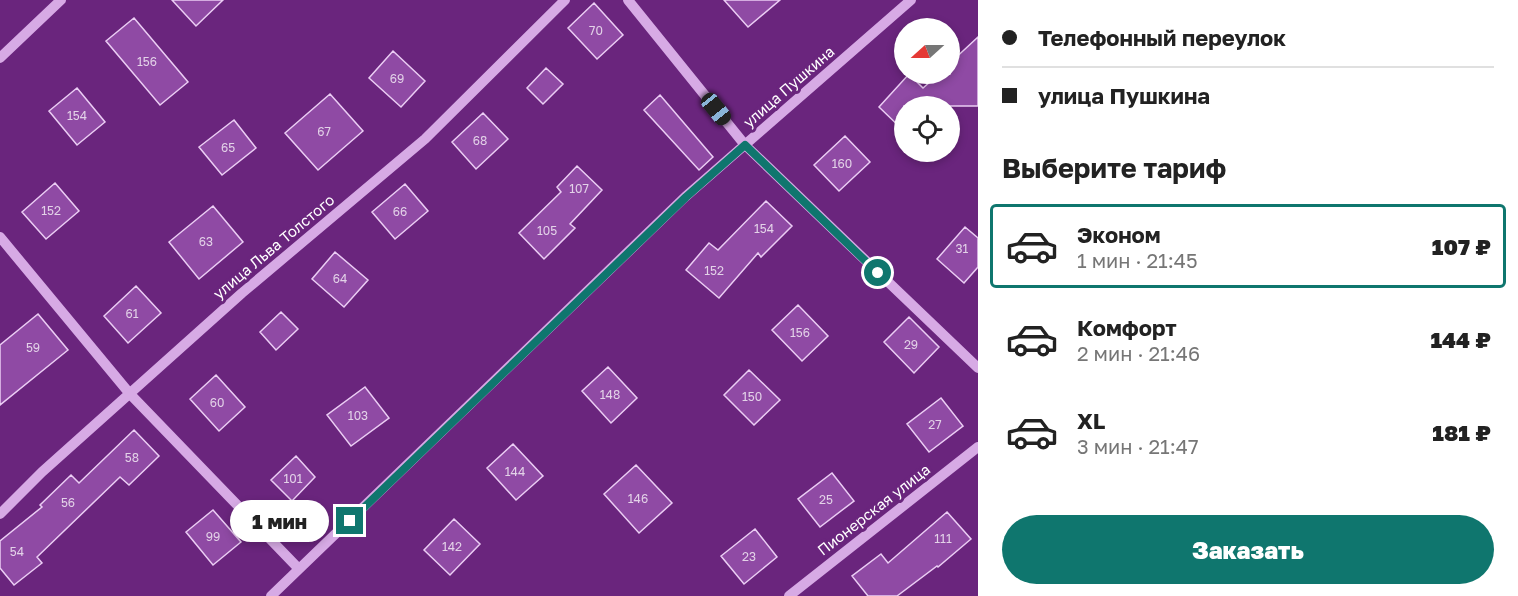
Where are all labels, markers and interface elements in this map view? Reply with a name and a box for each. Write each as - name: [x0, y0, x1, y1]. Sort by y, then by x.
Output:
- north arrow: [894, 18, 960, 84]
- map controls: [894, 18, 960, 162]
- house number: 70: [589, 23, 603, 38]
- text: Телефонный переулок: [1038, 24, 1286, 51]
- street label: улица Пушкина: [739, 42, 838, 131]
- house number: 156: [137, 54, 157, 69]
- house number: 69: [390, 71, 404, 86]
- text: улица Пушкина: [1038, 82, 1210, 109]
- car: [698, 89, 734, 129]
- button: locate: [894, 96, 960, 162]
- house number: 154: [67, 108, 87, 123]
- house number: 67: [317, 124, 331, 139]
- house number: 68: [473, 133, 487, 148]
- house number: 65: [221, 140, 235, 155]
- text: Выберите тариф: [1002, 152, 1226, 184]
- house number: 160: [832, 156, 852, 171]
- house number: 107: [569, 181, 589, 196]
- street label: улица Льва Толстого: [209, 190, 338, 302]
- house number: 152: [41, 203, 61, 218]
- house number: 66: [393, 204, 407, 219]
- icon: car: [1005, 219, 1059, 273]
- house number: 154: [754, 221, 774, 236]
- text: Эконом: [1077, 221, 1161, 248]
- house number: 105: [537, 223, 557, 238]
- text: 107 ₽: [1432, 233, 1491, 260]
- house number: 63: [199, 234, 213, 249]
- house number: 31: [956, 241, 969, 256]
- text: 1 мин · 21:45: [1077, 248, 1198, 272]
- route start: [864, 259, 891, 286]
- house number: 152: [704, 263, 724, 278]
- house number: 64: [333, 271, 347, 286]
- house number: 61: [125, 306, 139, 321]
- icon: car: [1005, 312, 1059, 366]
- text: Комфорт: [1077, 314, 1177, 341]
- house number: 156: [790, 325, 810, 340]
- text: 144 ₽: [1430, 326, 1491, 353]
- house number: 29: [904, 337, 918, 352]
- house number: 59: [26, 340, 40, 355]
- text: 2 мин · 21:46: [1077, 341, 1200, 365]
- house number: 148: [600, 387, 620, 402]
- house number: 150: [742, 389, 762, 404]
- house number: 60: [210, 395, 224, 410]
- icon: car: [1005, 405, 1059, 459]
- text: XL: [1077, 407, 1105, 434]
- house number: 103: [348, 408, 368, 423]
- house number: 27: [928, 417, 942, 432]
- text: 181 ₽: [1432, 419, 1491, 446]
- text: 3 мин · 21:47: [1077, 434, 1199, 458]
- house number: 58: [125, 450, 139, 465]
- street label: Пионерская улица: [814, 460, 933, 559]
- house number: 144: [505, 464, 525, 479]
- house number: 101: [283, 471, 303, 486]
- house number: 146: [628, 491, 648, 506]
- house number: 25: [819, 492, 833, 507]
- house number: 56: [61, 495, 75, 510]
- callout: 1 мин: [230, 500, 329, 542]
- route end: [336, 507, 363, 534]
- text: 1 мин: [252, 509, 307, 533]
- button: Заказать: [1002, 515, 1494, 584]
- house number: 99: [206, 529, 220, 544]
- house number: 111: [934, 531, 952, 546]
- house number: 142: [442, 539, 462, 554]
- house number: 54: [10, 544, 24, 559]
- house number: 23: [742, 549, 756, 564]

